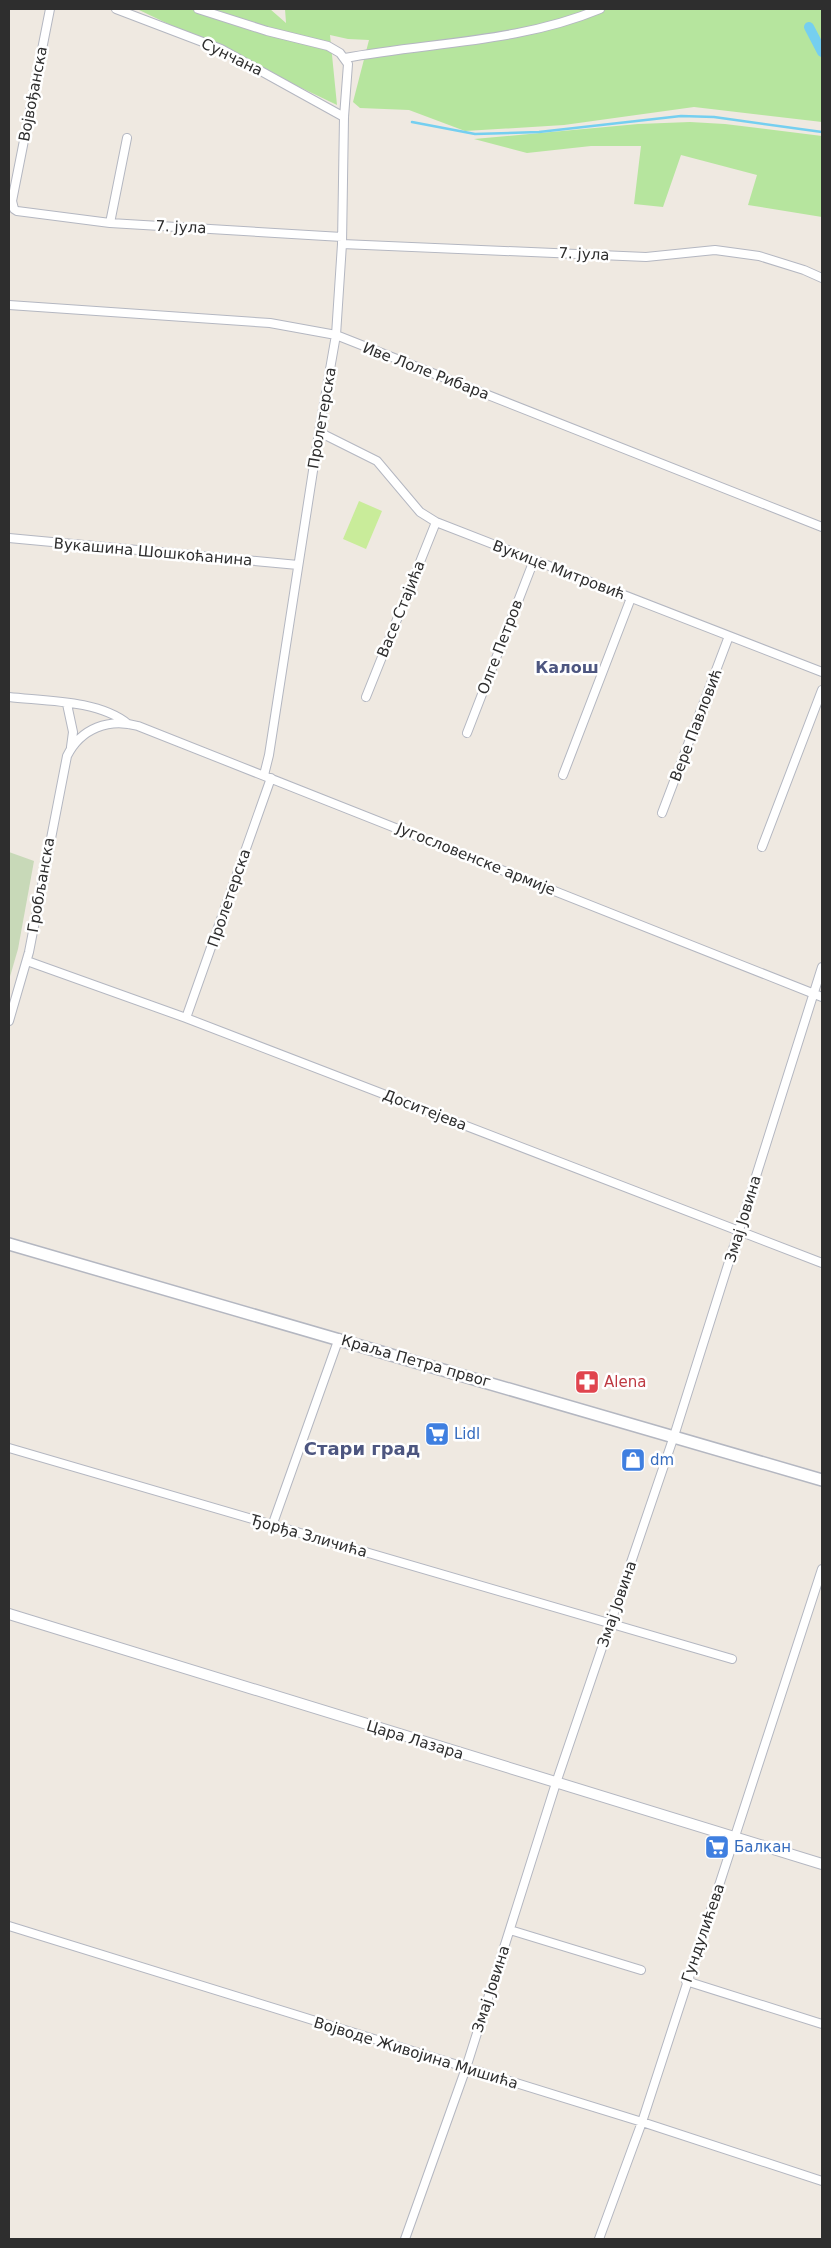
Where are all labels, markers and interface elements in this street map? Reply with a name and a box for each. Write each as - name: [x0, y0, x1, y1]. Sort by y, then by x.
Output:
- street label: Сунчана: [198, 34, 266, 80]
- street label: Војвођанска: [15, 45, 51, 143]
- street label: 7. јула: [155, 217, 207, 237]
- street label: 7. јула: [558, 244, 610, 264]
- street label: Иве Лоле Рибара: [360, 339, 492, 403]
- street label: Пролетерска: [304, 366, 340, 470]
- street label: Вукашина Шошкоћанина: [53, 534, 253, 570]
- street label: Вукице Митровић: [490, 536, 628, 604]
- street label: Васе Стајића: [373, 558, 429, 660]
- street label: Олге Петров: [474, 597, 526, 697]
- district label: Калош: [535, 658, 599, 677]
- street label: Вере Павловић: [666, 666, 726, 784]
- street label: Југословенске армије: [393, 818, 558, 899]
- street label: Гробљанска: [24, 836, 58, 934]
- street label: Пролетерска: [204, 846, 254, 950]
- street label: Доситејева: [381, 1086, 469, 1134]
- street label: Змај Јовина: [721, 1173, 765, 1265]
- street label: Краља Петра првог: [339, 1331, 493, 1391]
- pharmacy icon: Alena: [574, 1369, 600, 1395]
- place label: Alena: [604, 1373, 646, 1391]
- supermarket icon: Lidl: [424, 1421, 450, 1447]
- place label: Lidl: [454, 1425, 480, 1443]
- district label: Стари град: [304, 1438, 420, 1459]
- shop icon: dm: [620, 1447, 646, 1473]
- place label: dm: [650, 1451, 674, 1469]
- street label: Ђорђа Зличића: [248, 1510, 369, 1561]
- street label: Змај Јовина: [594, 1558, 640, 1650]
- street label: Цара Лазара: [364, 1717, 466, 1763]
- supermarket icon: Балкан: [704, 1834, 730, 1860]
- place label: Балкан: [734, 1838, 791, 1856]
- street label: Гундулићева: [678, 1881, 728, 1985]
- street label: Змај Јовина: [468, 1943, 514, 2035]
- street label: Војводе Живојина Мишића: [312, 2013, 520, 2093]

